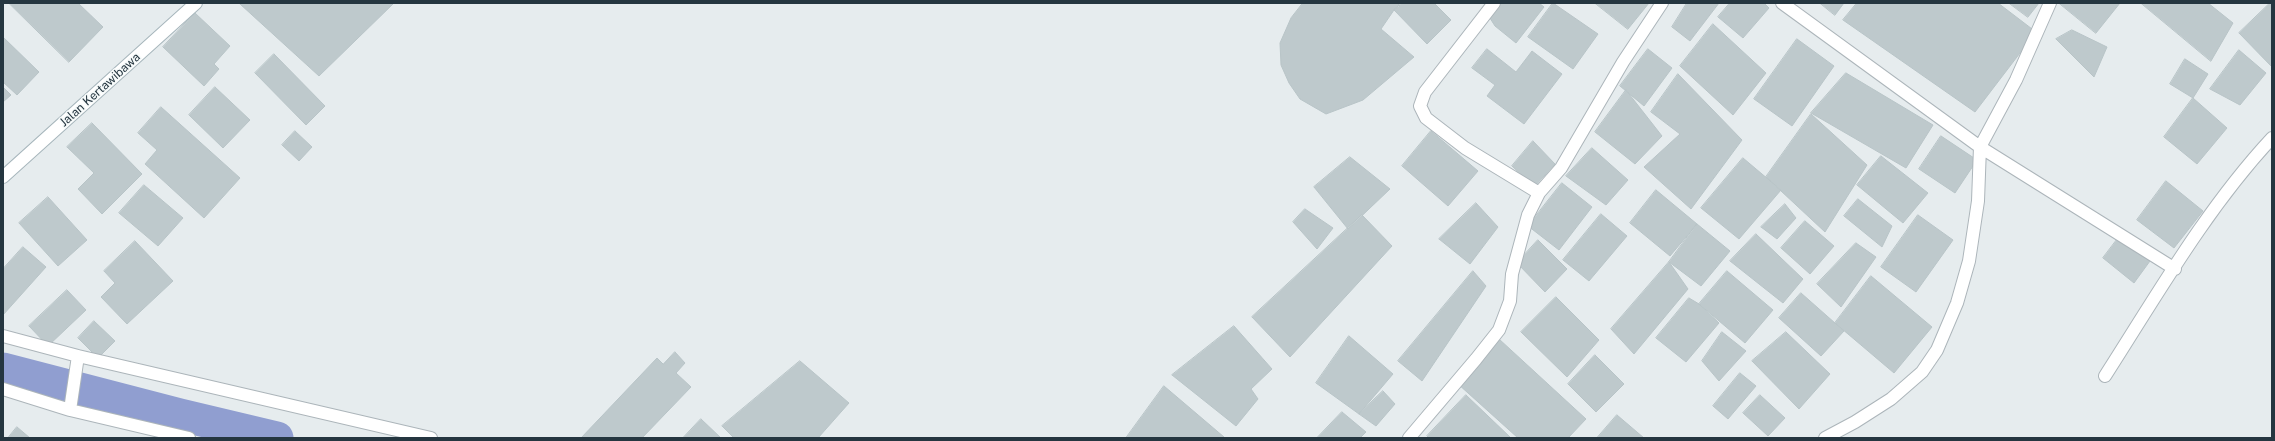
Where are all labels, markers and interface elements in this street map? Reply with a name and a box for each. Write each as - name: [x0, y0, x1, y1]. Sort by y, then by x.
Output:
- street label: Jalan Kertawibawa: [57, 50, 143, 130]

